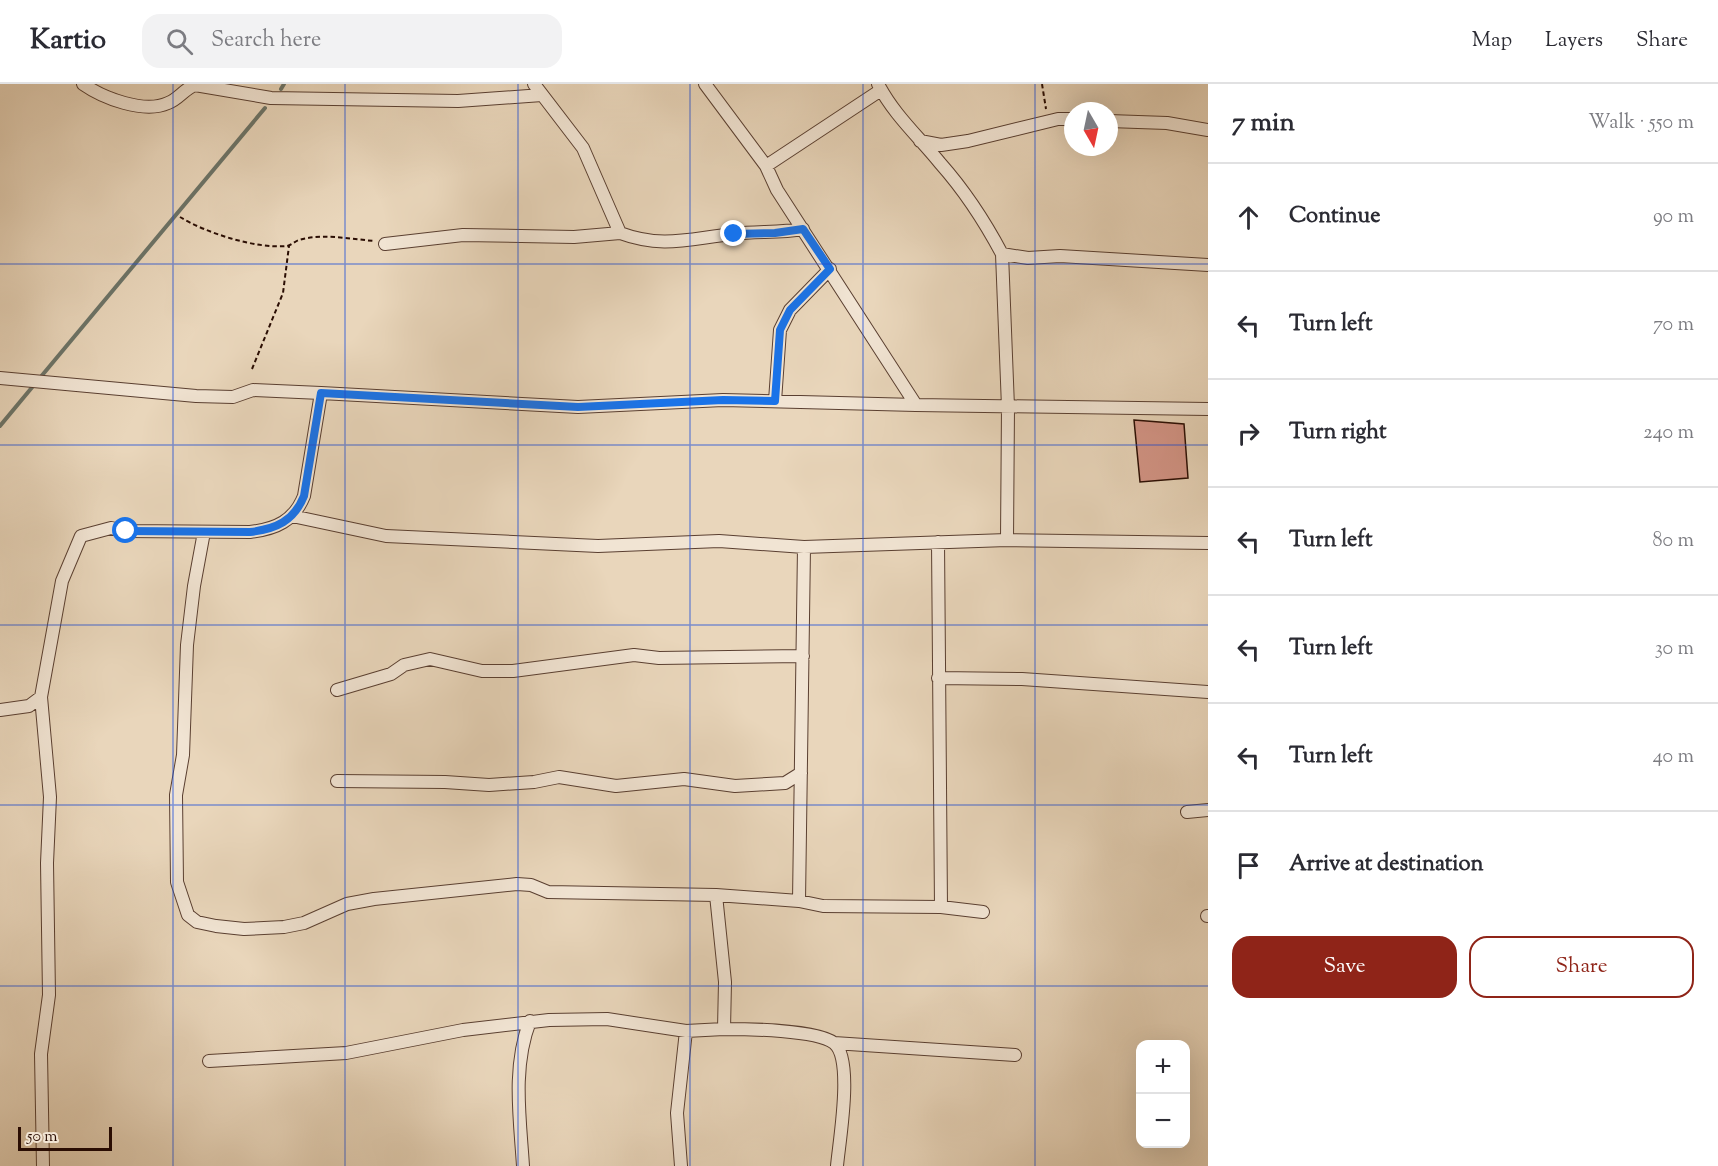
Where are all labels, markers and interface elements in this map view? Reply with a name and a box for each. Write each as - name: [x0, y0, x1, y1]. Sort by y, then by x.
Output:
- search box: [142, 14, 562, 68]
- text: Kartio: [30, 21, 106, 61]
- icon: search: [163, 25, 196, 58]
- text: Search here: [211, 25, 321, 57]
- text: Map: [1472, 26, 1512, 56]
- text: Layers: [1545, 26, 1603, 56]
- text: Share: [1636, 26, 1688, 56]
- north arrow: [1064, 102, 1118, 156]
- text: 7 min: [1232, 105, 1295, 142]
- text: Walk · 550 m: [1588, 109, 1694, 138]
- icon: ahead: [1232, 201, 1265, 234]
- text: Continue: [1289, 201, 1380, 233]
- text: 90 m: [1653, 203, 1694, 232]
- route end: [720, 220, 746, 246]
- icon: left: [1232, 309, 1265, 342]
- text: Turn left: [1289, 309, 1372, 341]
- text: 70 m: [1653, 311, 1694, 340]
- icon: right: [1232, 417, 1265, 450]
- text: Turn right: [1289, 417, 1386, 449]
- text: 240 m: [1643, 419, 1694, 448]
- route start: [112, 517, 138, 543]
- icon: left: [1232, 525, 1265, 558]
- text: Turn left: [1289, 525, 1372, 557]
- text: 80 m: [1653, 527, 1694, 556]
- icon: left: [1232, 633, 1265, 666]
- text: Turn left: [1289, 633, 1372, 665]
- text: 30 m: [1655, 635, 1694, 664]
- icon: left: [1232, 741, 1265, 774]
- text: Turn left: [1289, 741, 1372, 773]
- text: 40 m: [1653, 743, 1694, 772]
- icon: arrive: [1232, 849, 1265, 882]
- text: Arrive at destination: [1289, 849, 1484, 881]
- button: Save: [1232, 936, 1457, 998]
- button: Share: [1469, 936, 1694, 998]
- map controls: [1136, 1040, 1190, 1148]
- button: +: [1136, 1040, 1190, 1094]
- button: −: [1136, 1094, 1190, 1148]
- scale bar: [18, 1124, 112, 1152]
- text: 50 m: [27, 1126, 58, 1149]

